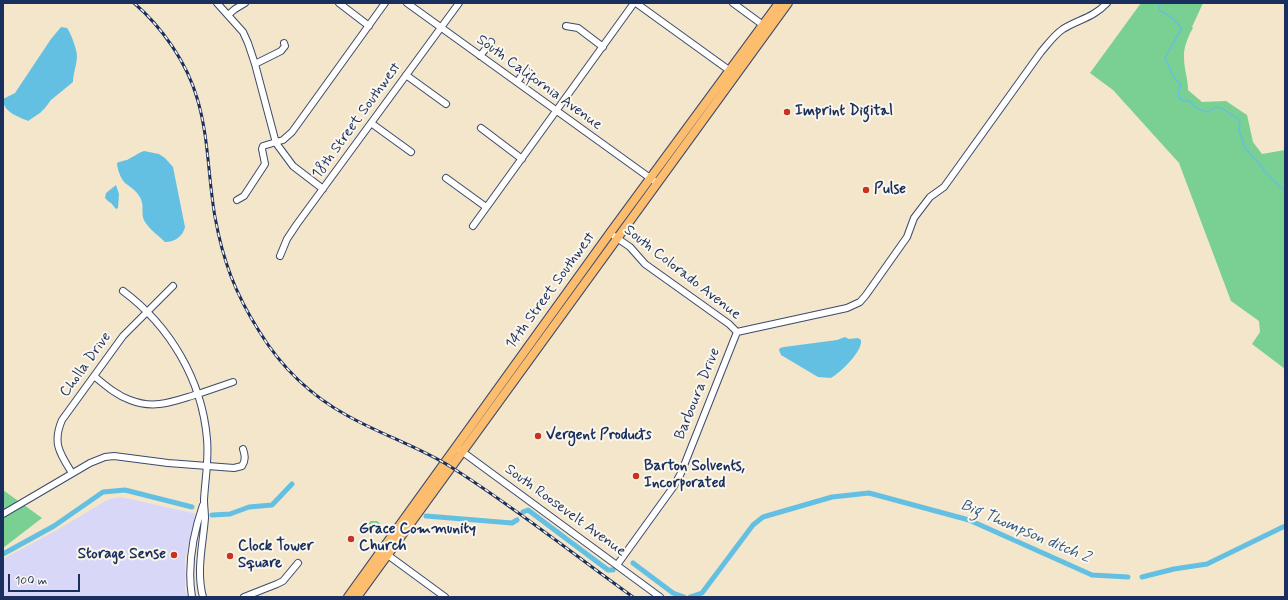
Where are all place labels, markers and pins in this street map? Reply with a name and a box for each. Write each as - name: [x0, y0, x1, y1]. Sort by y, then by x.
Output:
- place label: Imprint Digital: [795, 103, 893, 121]
- marker: Imprint Digital: [782, 107, 792, 117]
- place label: Pulse: [874, 181, 906, 199]
- marker: Pulse: [861, 185, 871, 195]
- place label: Vergent Products: [546, 427, 652, 445]
- marker: Vergent Products: [533, 431, 543, 441]
- place label: Barton Solvents, Incorporated: [644, 458, 745, 493]
- marker: Barton Solvents, Incorporated: [631, 471, 641, 481]
- place label: Grace Community Church: [359, 521, 476, 556]
- marker: Grace Community Church: [346, 534, 356, 544]
- place label: Clock Tower Square: [238, 538, 313, 573]
- place label: Storage Sense: [78, 546, 166, 564]
- marker: Storage Sense: [169, 550, 179, 560]
- marker: Clock Tower Square: [225, 551, 235, 561]

